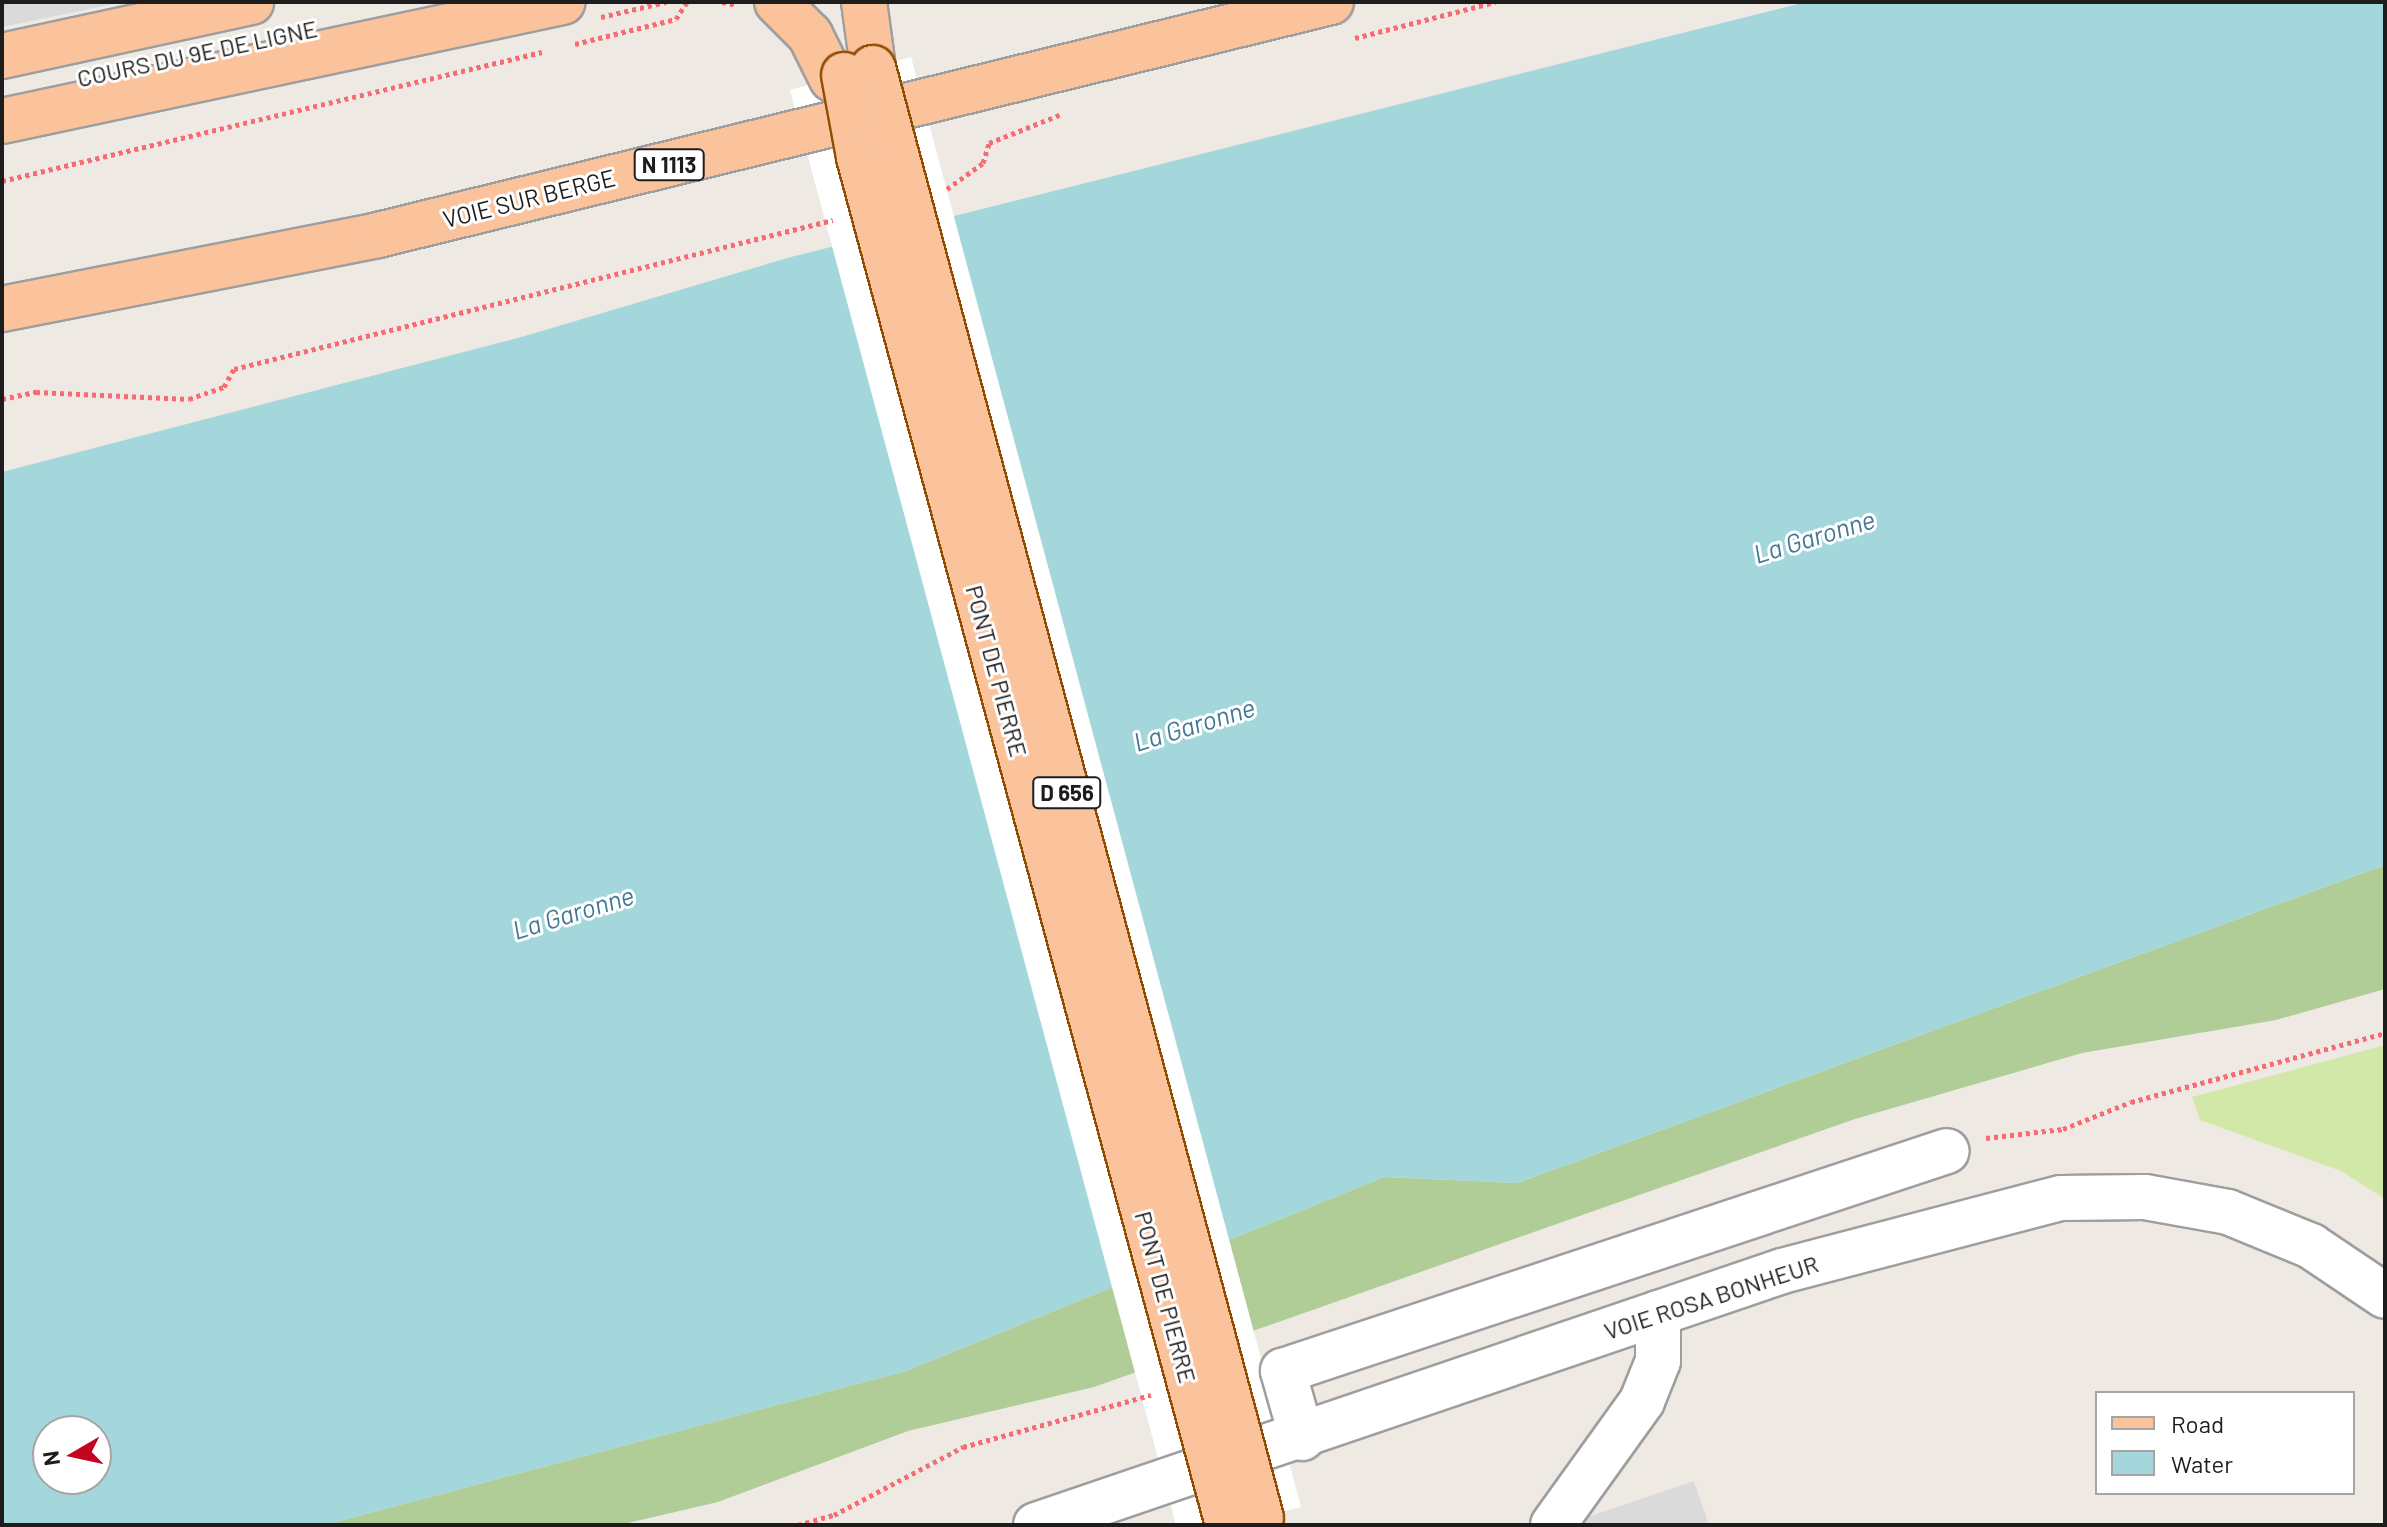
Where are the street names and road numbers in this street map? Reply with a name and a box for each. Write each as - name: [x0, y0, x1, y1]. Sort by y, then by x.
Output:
- street label: COURS DU 9E DE LIGNE: [74, 13, 320, 93]
- road number: N 1113: [633, 147, 705, 183]
- street label: VOIE SUR BERGE: [440, 163, 618, 233]
- street label: PONT DE PIERRE: [960, 582, 1034, 760]
- road number: D 656: [1031, 775, 1103, 811]
- street label: PONT DE PIERRE: [1129, 1208, 1203, 1386]
- street label: VOIE ROSA BONHEUR: [1600, 1249, 1822, 1345]

